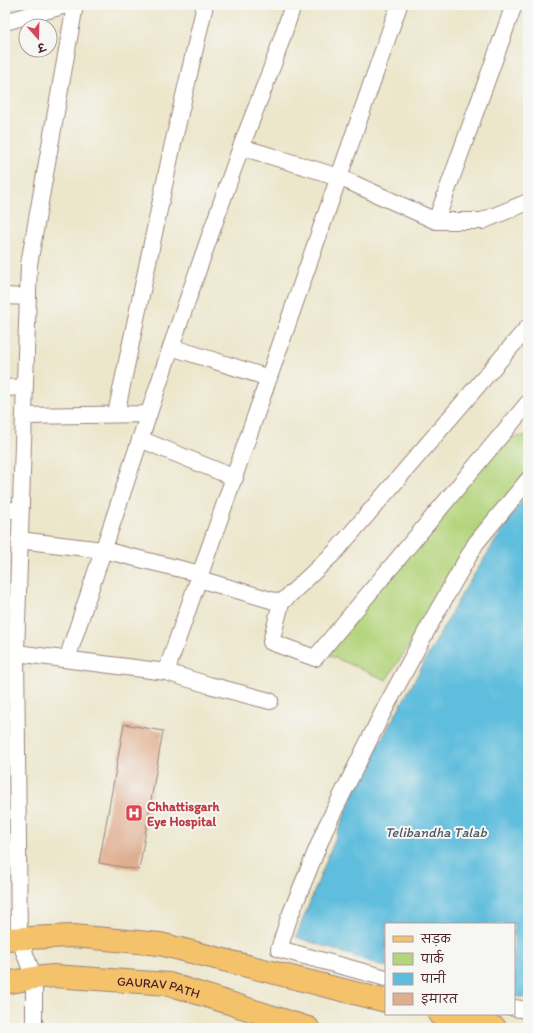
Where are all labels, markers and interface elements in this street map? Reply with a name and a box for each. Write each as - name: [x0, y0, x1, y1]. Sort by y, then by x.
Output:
- north arrow: [18, 18, 58, 58]
- text: उ: [34, 39, 48, 55]
- place label: Chhattisgarh Eye Hospital: [147, 799, 221, 830]
- hospital icon: Chhattisgarh Eye Hospital: [124, 803, 144, 823]
- water label: Telibandha Talab: [385, 824, 488, 841]
- legend: [385, 923, 515, 1015]
- text: सड़क: [420, 932, 452, 947]
- text: पार्क: [420, 949, 445, 966]
- text: पानी: [420, 970, 446, 986]
- street label: GAURAV PATH: [117, 973, 202, 1001]
- text: इमारत: [421, 992, 459, 1006]

